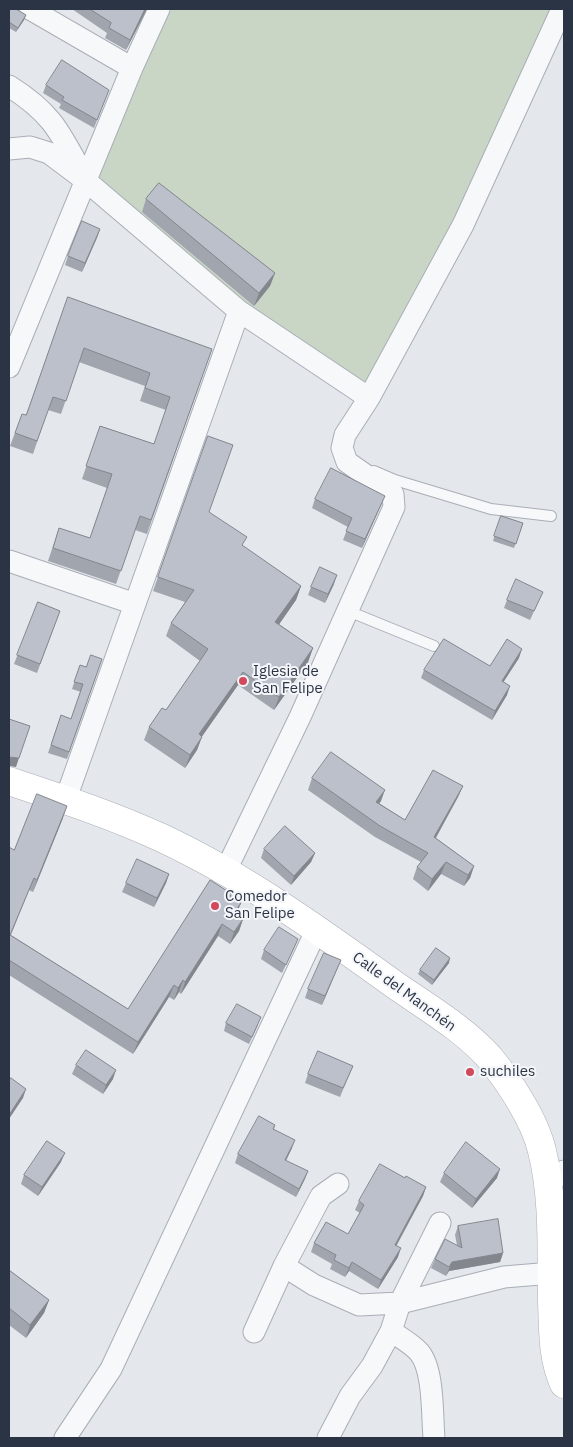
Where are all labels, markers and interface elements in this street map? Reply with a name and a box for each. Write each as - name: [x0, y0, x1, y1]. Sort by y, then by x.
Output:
- place label: Iglesia de San Felipe: [253, 663, 323, 698]
- marker: Iglesia de San Felipe: [237, 675, 249, 687]
- place label: Comedor San Felipe: [225, 888, 295, 923]
- marker: Comedor San Felipe: [209, 900, 221, 912]
- street label: Calle del Manchén: [349, 948, 459, 1036]
- place label: suchiles: [480, 1063, 535, 1081]
- marker: suchiles: [464, 1066, 476, 1078]

